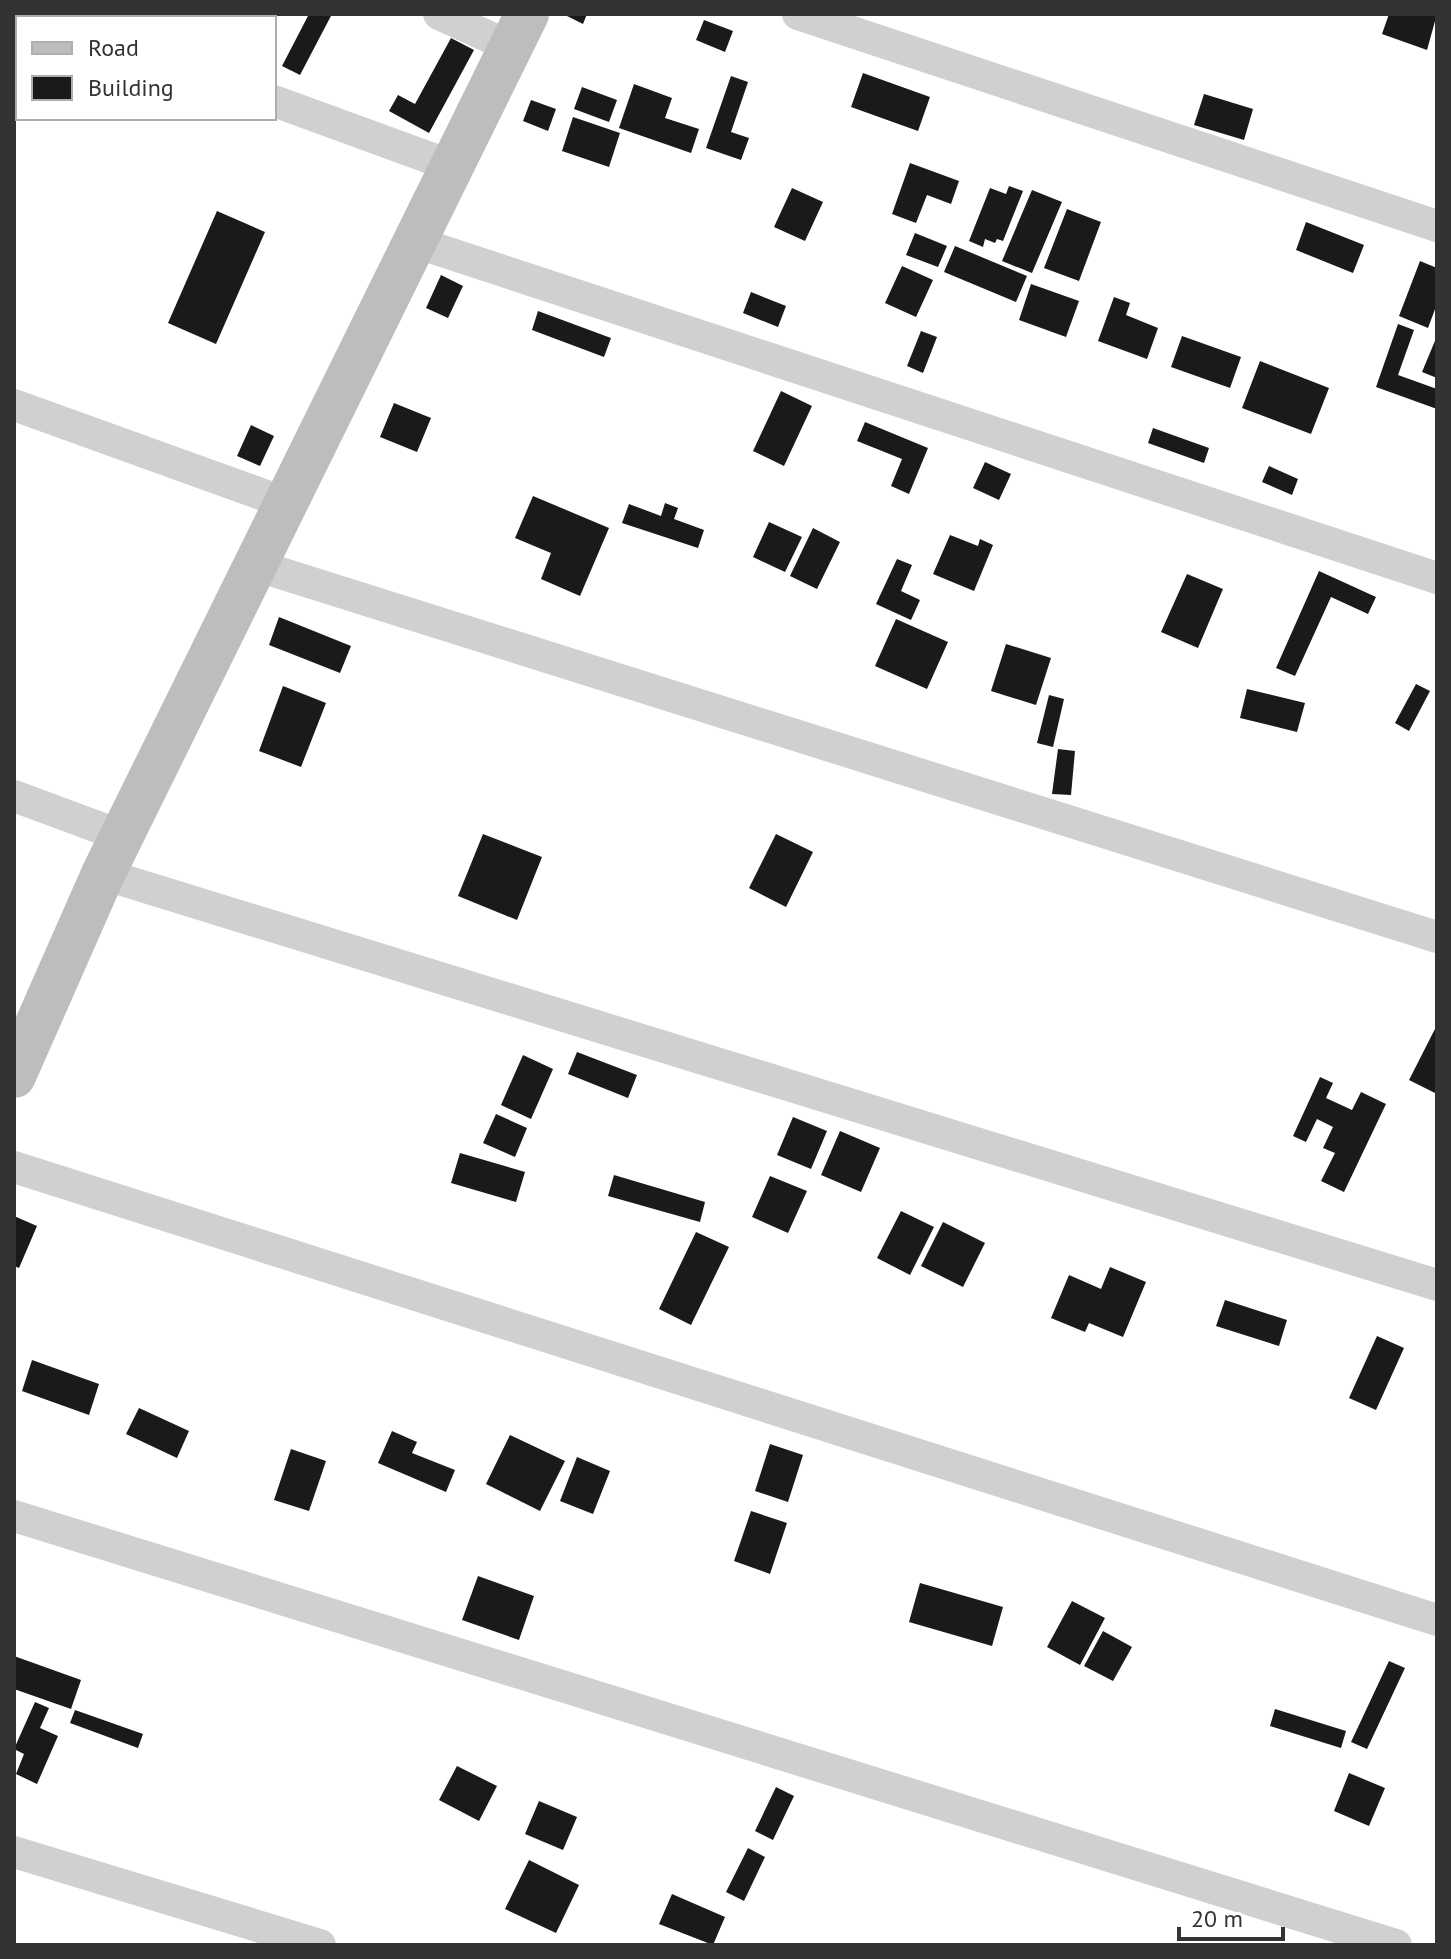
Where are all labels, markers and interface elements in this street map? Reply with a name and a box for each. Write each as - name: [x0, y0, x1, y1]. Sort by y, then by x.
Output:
- legend: [16, 16, 276, 120]
- text: Road: [88, 32, 139, 63]
- text: Building: [88, 72, 174, 103]
- scale bar: [1179, 1891, 1283, 1941]
- text: 20 m: [1191, 1903, 1243, 1934]

